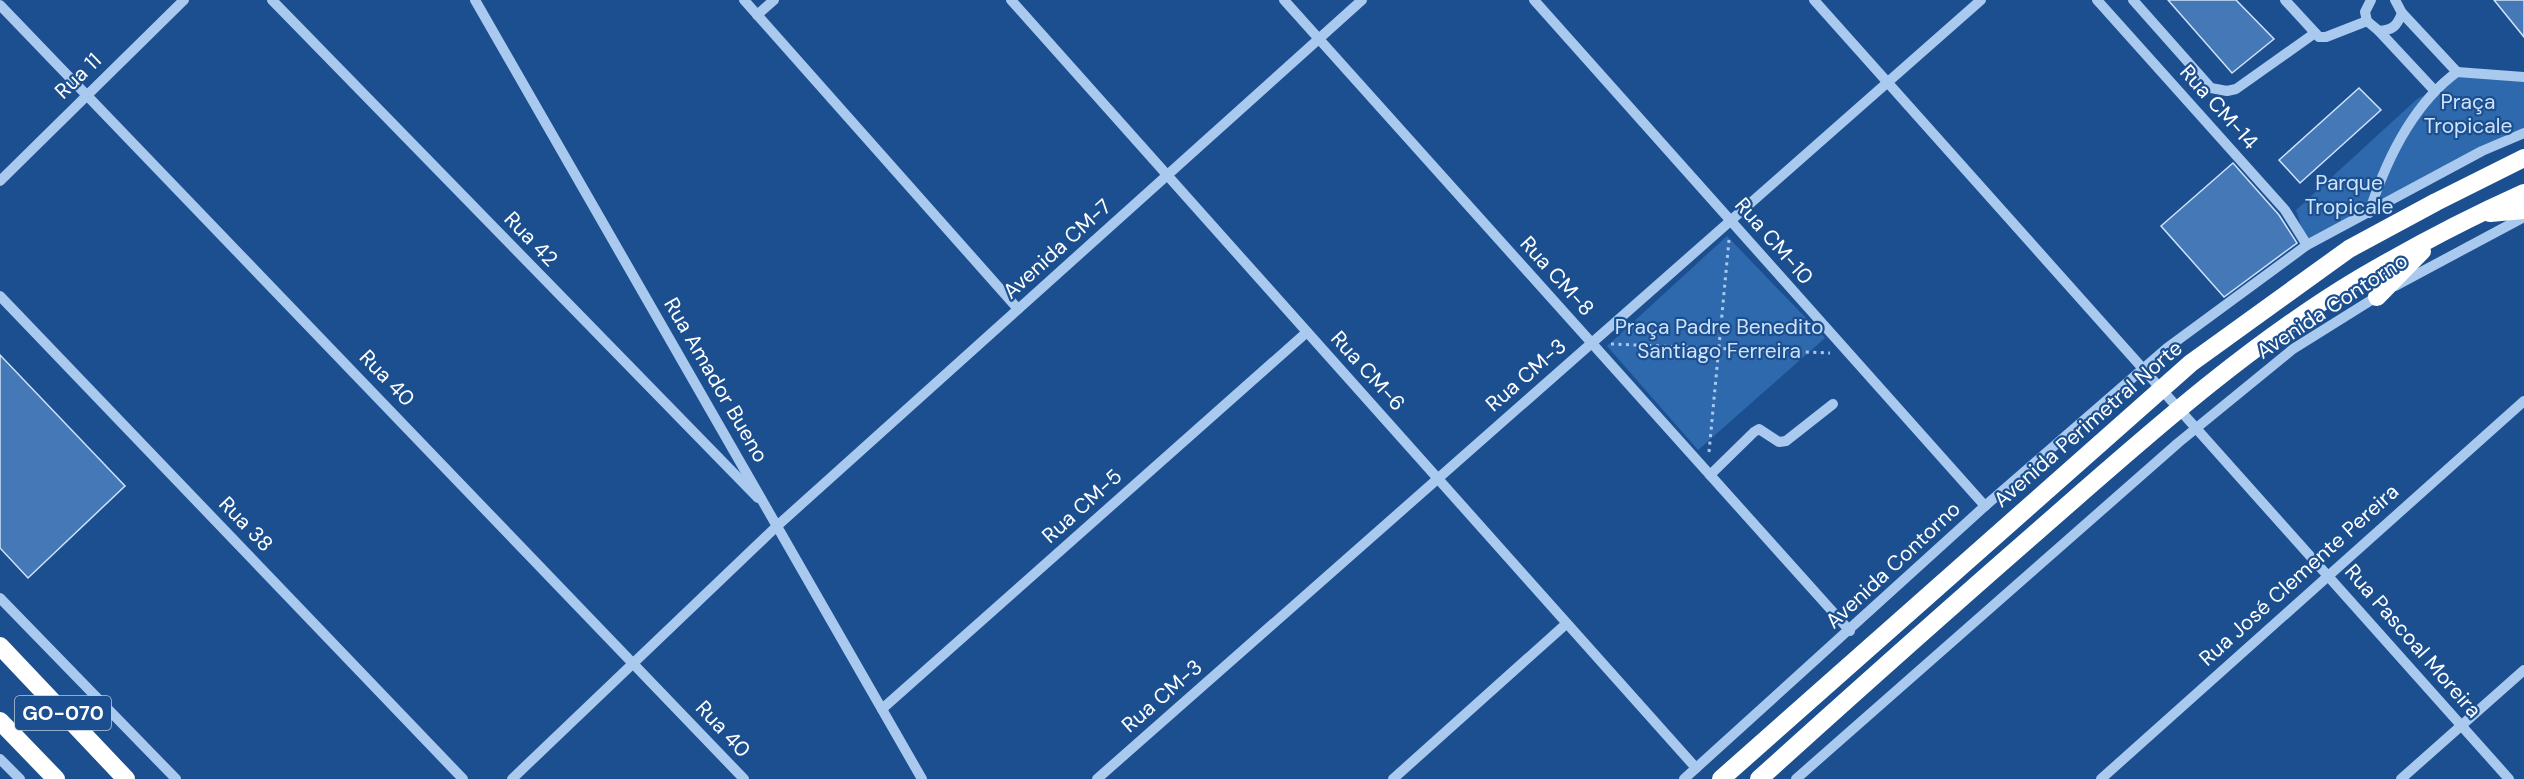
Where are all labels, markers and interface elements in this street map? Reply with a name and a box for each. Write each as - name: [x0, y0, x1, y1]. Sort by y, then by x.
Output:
- street label: Rua 11: [49, 47, 107, 105]
- street label: Rua CM-14: [2173, 59, 2265, 156]
- park label: Praça Tropicale: [2424, 88, 2512, 140]
- park label: Parque Tropicale: [2305, 169, 2393, 221]
- street label: Rua CM-10: [1728, 192, 1820, 290]
- street label: Avenida CM-7: [997, 193, 1117, 305]
- street label: Rua 42: [498, 205, 564, 273]
- street label: Rua CM-8: [1514, 230, 1600, 322]
- street label: Avenida Contorno: [2251, 247, 2413, 365]
- street label: Rua Amador Bueno: [657, 293, 775, 467]
- park label: Praça Padre Benedito Santiago Ferreira: [1615, 313, 1823, 365]
- street label: Rua CM-6: [1325, 325, 1411, 417]
- street label: Rua CM-3: [1480, 332, 1572, 418]
- street label: Avenida Perimetral Norte: [1988, 334, 2188, 514]
- street label: Rua 40: [353, 344, 421, 412]
- street label: Rua CM-5: [1036, 463, 1128, 549]
- street label: Rua José Clemente Pereira: [2193, 478, 2405, 672]
- street label: Rua 38: [213, 490, 279, 558]
- street label: Avenida Contorno: [1820, 495, 1966, 635]
- street label: Rua Pascoal Moreira: [2338, 558, 2488, 724]
- street label: Rua CM-3: [1116, 653, 1208, 739]
- street label: Rua 40: [689, 694, 757, 764]
- road number: GO-070: [15, 696, 111, 730]

